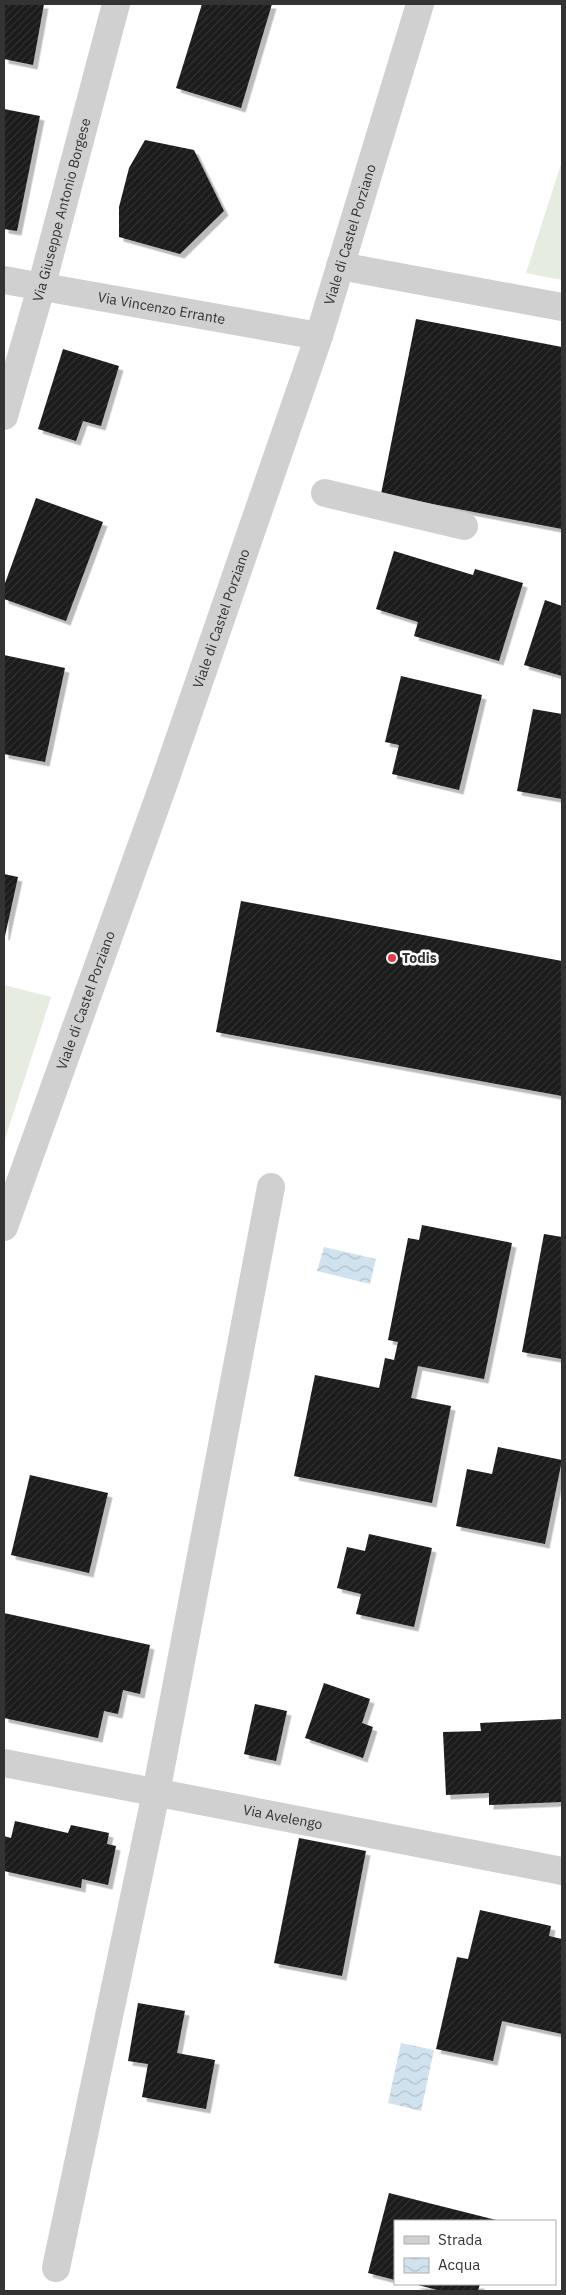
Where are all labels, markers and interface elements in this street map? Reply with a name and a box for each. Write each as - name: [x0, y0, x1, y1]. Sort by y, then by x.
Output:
- street label: Via Giuseppe Antonio Borgese: [28, 116, 95, 304]
- street label: Viale di Castel Porziano: [320, 162, 380, 307]
- street label: Via Vincenzo Errante: [96, 288, 227, 328]
- street label: Viale di Castel Porziano: [189, 546, 254, 691]
- street label: Viale di Castel Porziano: [52, 928, 119, 1072]
- place label: Todis: [402, 949, 437, 967]
- marker: Todis: [386, 952, 398, 964]
- street label: Via Avelengo: [242, 1800, 324, 1833]
- legend: [394, 2220, 556, 2285]
- text: Strada: [438, 2230, 482, 2249]
- text: Acqua: [438, 2255, 480, 2274]

